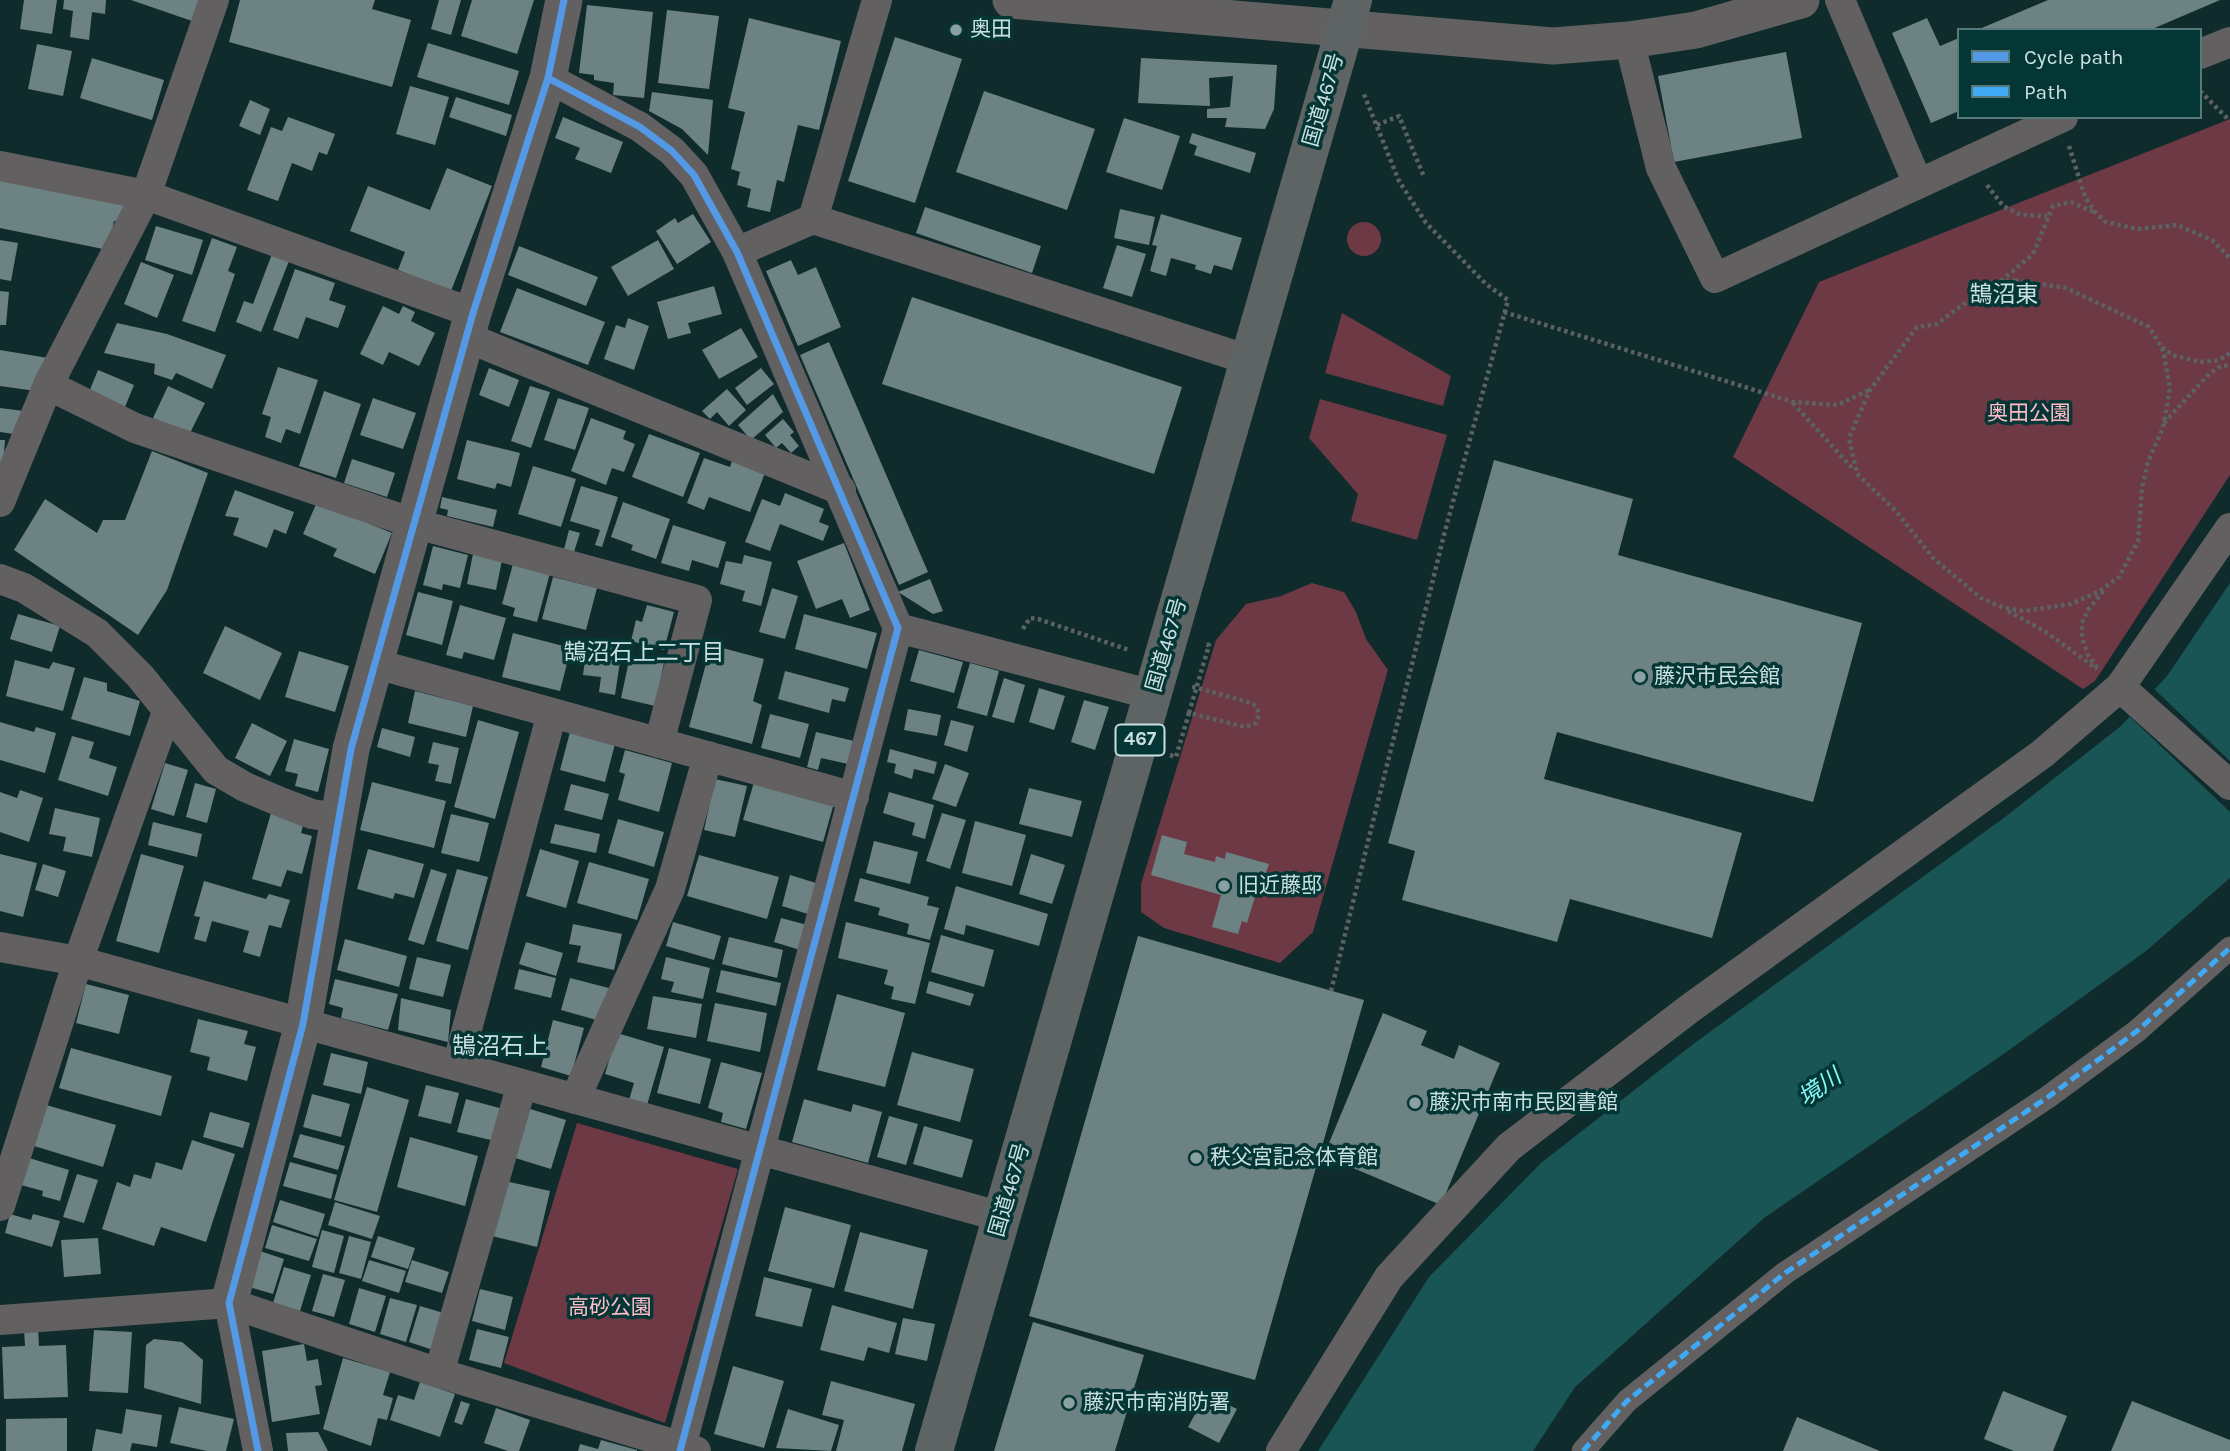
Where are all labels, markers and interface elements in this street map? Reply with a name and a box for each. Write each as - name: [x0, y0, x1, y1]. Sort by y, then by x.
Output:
- place label: 奥田: [970, 17, 1012, 43]
- marker: 奥田: [948, 22, 964, 38]
- legend: [1957, 28, 2202, 119]
- text: Cycle path: [2024, 45, 2124, 69]
- street label: 国道467号: [1299, 50, 1349, 150]
- text: Path: [2024, 80, 2068, 104]
- district label: 鵠沼東: [1970, 281, 2038, 309]
- park label: 奥田公園: [1987, 401, 2071, 427]
- street label: 国道467号: [1142, 595, 1192, 695]
- district label: 鵠沼石上二丁目: [564, 639, 724, 667]
- place label: 藤沢市民会館: [1654, 664, 1780, 690]
- marker: 藤沢市民会館: [1632, 669, 1648, 685]
- road number: 467: [1116, 724, 1164, 755]
- place label: 旧近藤邸: [1238, 873, 1322, 899]
- marker: 旧近藤邸: [1216, 878, 1232, 894]
- district label: 鵠沼石上: [452, 1033, 548, 1061]
- water label: 境川: [1793, 1064, 1847, 1112]
- place label: 藤沢市南市民図書館: [1429, 1090, 1618, 1116]
- marker: 藤沢市南市民図書館: [1407, 1095, 1423, 1111]
- street label: 国道467号: [985, 1140, 1035, 1240]
- place label: 秩父宮記念体育館: [1210, 1145, 1378, 1171]
- marker: 秩父宮記念体育館: [1188, 1150, 1204, 1166]
- park label: 高砂公園: [568, 1295, 652, 1321]
- place label: 藤沢市南消防署: [1083, 1390, 1230, 1416]
- marker: 藤沢市南消防署: [1061, 1395, 1077, 1411]

